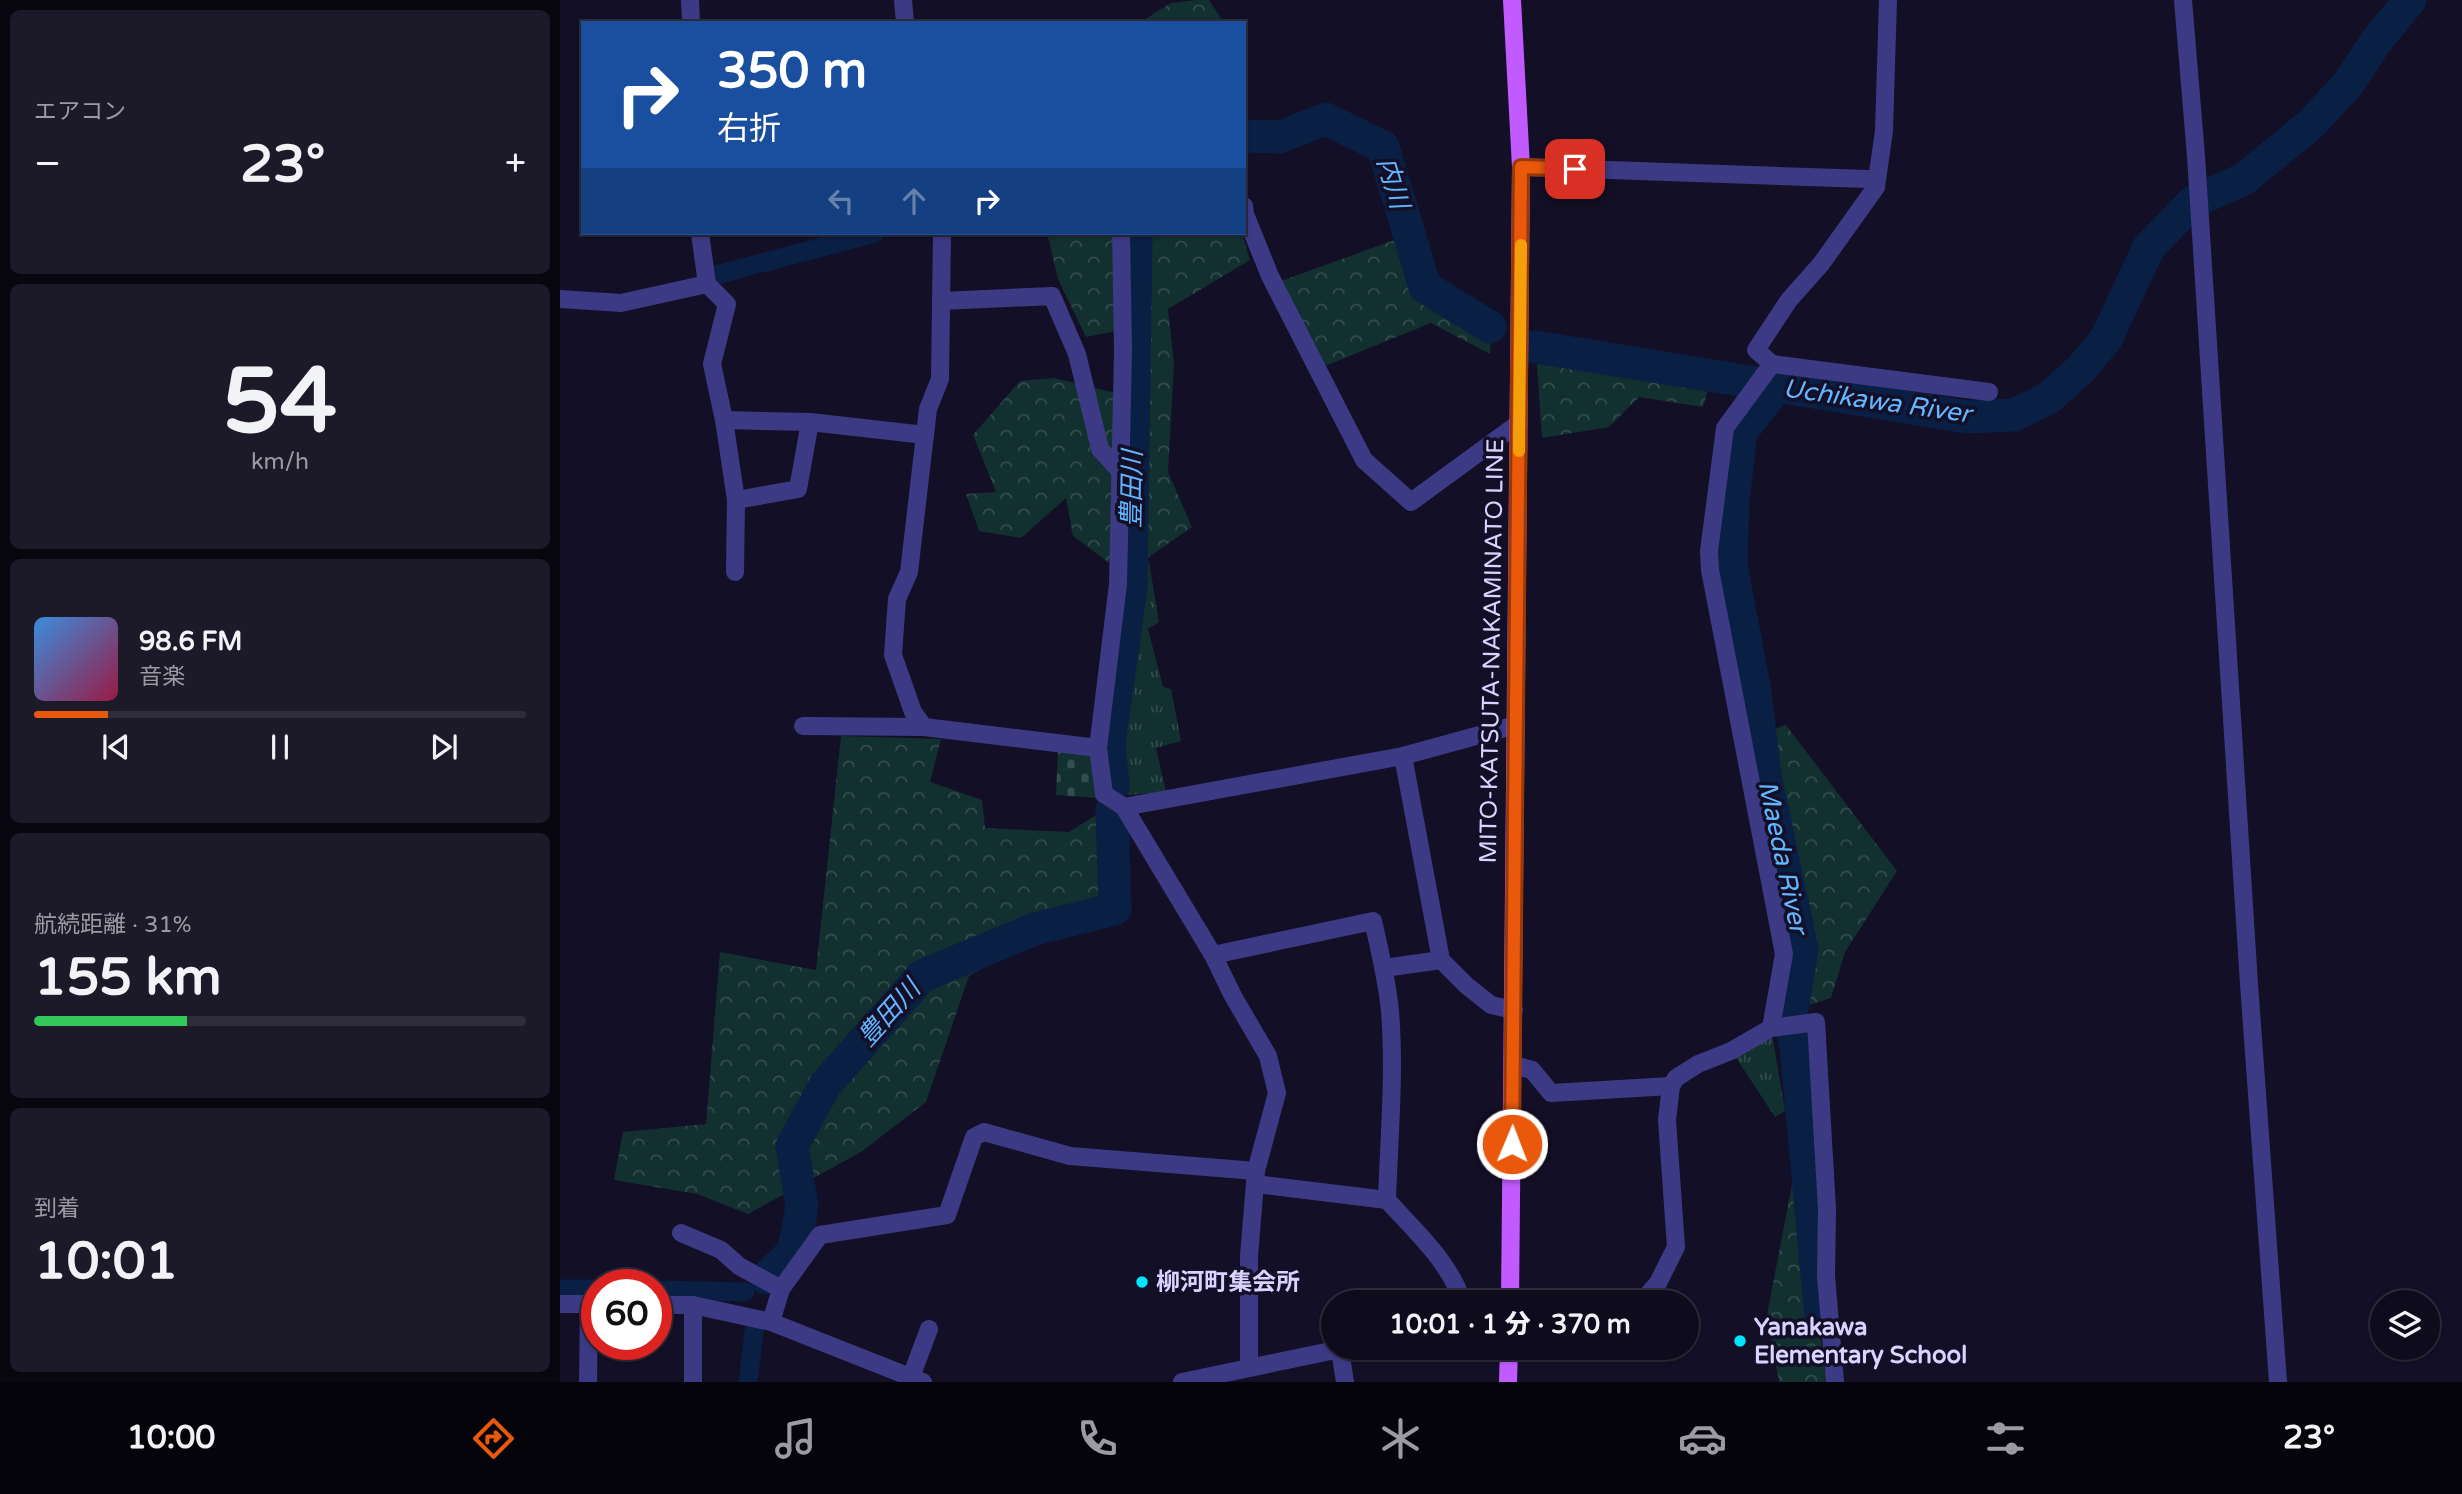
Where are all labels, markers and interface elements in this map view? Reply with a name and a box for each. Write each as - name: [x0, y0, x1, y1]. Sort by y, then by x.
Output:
- text: 350 m: [717, 42, 867, 101]
- icon: right: [602, 49, 693, 140]
- text: エアコン: [34, 98, 126, 126]
- text: 右折: [717, 110, 781, 148]
- text: 23°: [240, 133, 325, 196]
- pin: [1545, 139, 1605, 199]
- text: −: [34, 141, 61, 187]
- text: +: [505, 141, 526, 187]
- icon: arrive: [1556, 150, 1594, 188]
- water label: 内川: [1371, 154, 1416, 215]
- icon: left: [822, 182, 860, 220]
- icon: ahead: [895, 182, 933, 220]
- icon: right: [968, 182, 1006, 220]
- text: 54: [223, 347, 337, 457]
- water label: Uchikawa River: [1781, 373, 1976, 430]
- street label: MITO-KATSUTA-NAKAMINATO LINE: [1474, 438, 1510, 864]
- water label: 豊田川: [1116, 447, 1148, 528]
- text: km/h: [251, 448, 309, 476]
- text: 98.6 FM: [139, 626, 242, 657]
- text: 音楽: [139, 663, 185, 691]
- icon: previous: [97, 728, 135, 766]
- icon: pause: [261, 728, 299, 766]
- icon: next: [425, 728, 463, 766]
- water label: Maeda River: [1752, 778, 1815, 939]
- text: 航続距離 · 31%: [34, 911, 192, 939]
- text: 155 km: [34, 946, 222, 1009]
- water label: 豊田川: [851, 971, 929, 1052]
- position arrow: [1475, 1107, 1549, 1181]
- text: 到着: [34, 1195, 80, 1223]
- text: 10:01: [34, 1230, 178, 1293]
- place label: 柳河町集会所: [1156, 1268, 1300, 1297]
- speed limit sign: 60: [581, 1269, 672, 1360]
- marker: 柳河町集会所: [1134, 1274, 1150, 1290]
- map controls: [2370, 1290, 2440, 1360]
- button: layers: [2370, 1290, 2440, 1360]
- text: 10:01 · 1 分 · 370 m: [1389, 1309, 1631, 1340]
- place label: Yanakawa Elementary School: [1754, 1313, 1967, 1370]
- marker: Yanakawa Elementary School: [1732, 1333, 1748, 1349]
- icon: directions: [469, 1414, 518, 1463]
- icon: music: [771, 1414, 820, 1463]
- icon: phone: [1073, 1414, 1122, 1463]
- icon: climate: [1376, 1414, 1425, 1463]
- icon: car: [1678, 1414, 1727, 1463]
- icon: filters: [1981, 1414, 2030, 1463]
- text: 10:00: [127, 1419, 215, 1457]
- text: 23°: [2283, 1419, 2335, 1457]

